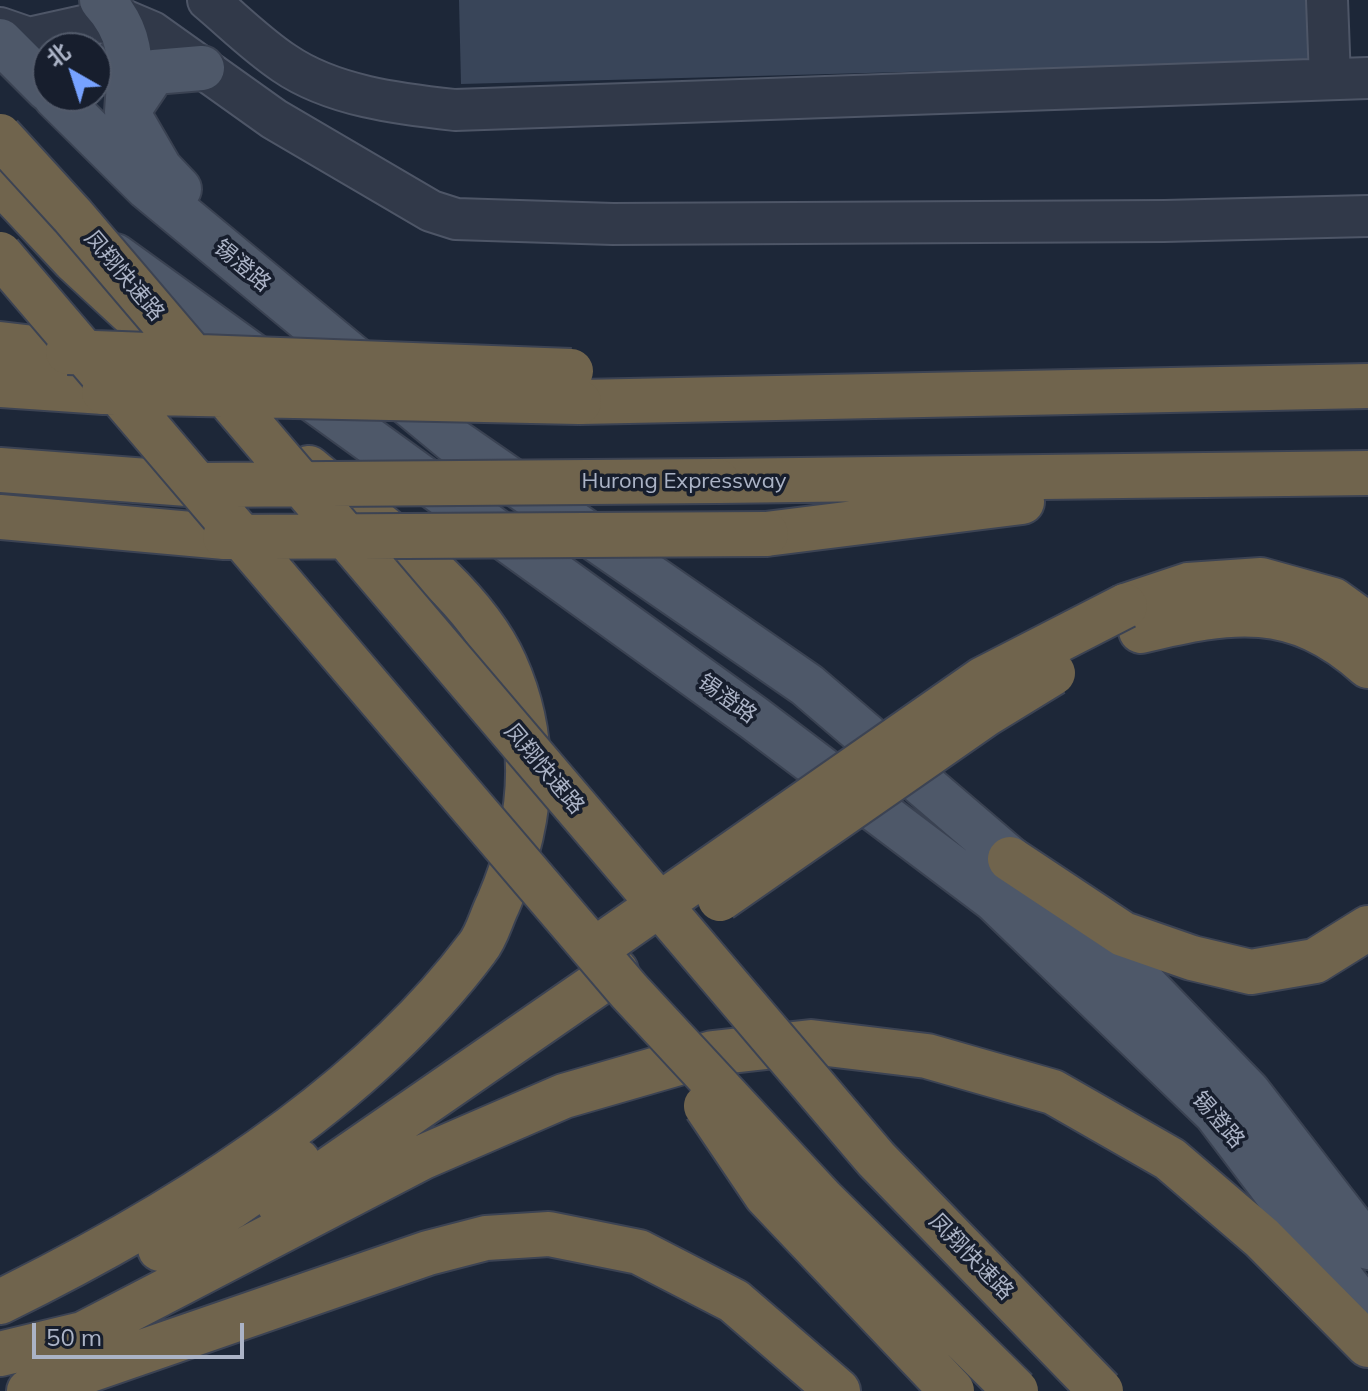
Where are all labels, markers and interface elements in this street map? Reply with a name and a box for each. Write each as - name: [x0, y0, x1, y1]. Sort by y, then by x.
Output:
- north arrow: [32, 32, 112, 112]
- text: 北: [41, 37, 76, 73]
- street label: 凤翔快速路: [79, 225, 169, 327]
- street label: 锡澄路: [208, 235, 276, 297]
- street label: Hurong Expressway: [582, 468, 786, 494]
- street label: 锡澄路: [693, 669, 761, 729]
- street label: 凤翔快速路: [499, 718, 589, 820]
- street label: 锡澄路: [1186, 1086, 1250, 1154]
- street label: 凤翔快速路: [923, 1208, 1019, 1306]
- scale bar: [36, 1307, 248, 1357]
- text: 50 m: [46, 1322, 102, 1352]

